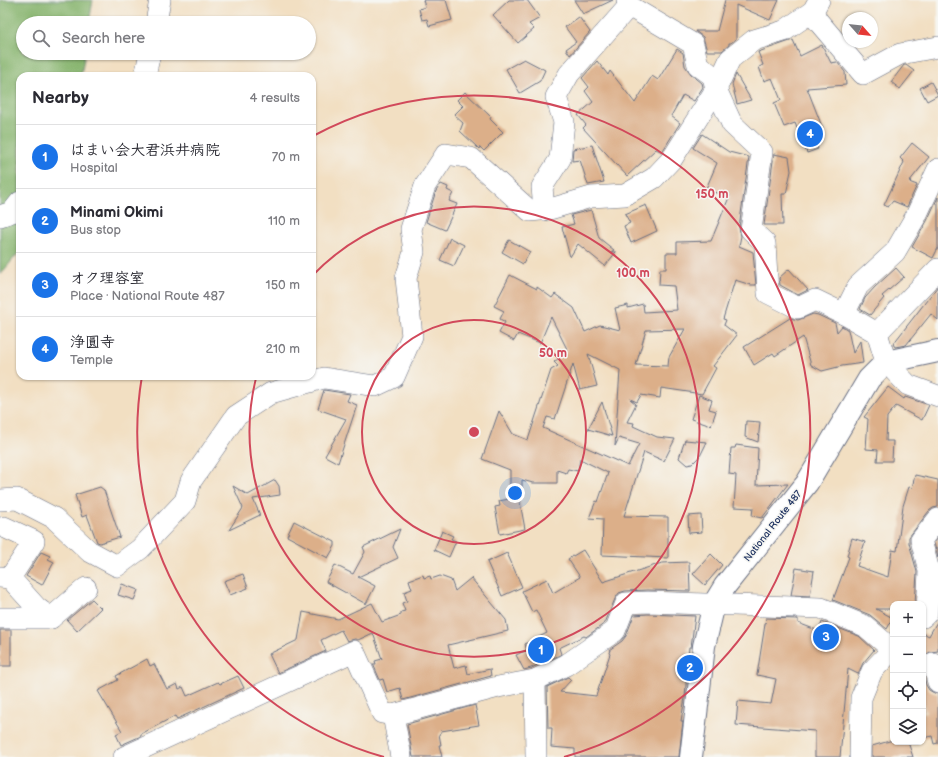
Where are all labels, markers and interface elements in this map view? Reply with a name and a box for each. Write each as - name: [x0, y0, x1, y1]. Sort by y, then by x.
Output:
- north arrow: [842, 12, 878, 48]
- search box: [16, 16, 316, 60]
- icon: search: [30, 27, 52, 49]
- text: Search here: [62, 29, 145, 48]
- text: Nearby: [32, 88, 89, 108]
- text: 4 results: [250, 90, 300, 106]
- pin: 4: [797, 119, 823, 149]
- text: はまい会大君浜井病院: [70, 141, 220, 160]
- text: 1: [42, 149, 48, 165]
- text: 70 m: [272, 149, 300, 165]
- text: Hospital: [70, 160, 118, 176]
- text: 150 m: [696, 187, 728, 202]
- text: Minami Okimi: [70, 203, 163, 222]
- text: 2: [41, 213, 49, 229]
- text: 110 m: [268, 213, 300, 229]
- text: Bus stop: [70, 222, 121, 238]
- text: 100 m: [616, 266, 650, 281]
- text: オク理容室: [70, 269, 144, 288]
- text: 3: [41, 277, 49, 293]
- text: 150 m: [266, 277, 300, 293]
- text: Place · National Route 487: [70, 288, 225, 304]
- text: 浄圓寺: [70, 333, 115, 352]
- text: 4: [41, 341, 49, 357]
- text: 210 m: [266, 341, 300, 357]
- text: 50 m: [539, 346, 567, 361]
- text: Temple: [70, 352, 113, 368]
- centre of rings: [467, 425, 481, 439]
- your location: [505, 483, 525, 503]
- street label: National Route 487: [741, 488, 805, 564]
- map controls: [890, 601, 926, 745]
- button: +: [890, 601, 926, 637]
- pin: 3: [813, 622, 839, 652]
- pin: 1: [528, 635, 554, 665]
- button: −: [890, 637, 926, 673]
- pin: 2: [677, 653, 703, 683]
- button: locate: [890, 673, 926, 709]
- button: layers: [890, 709, 926, 745]

